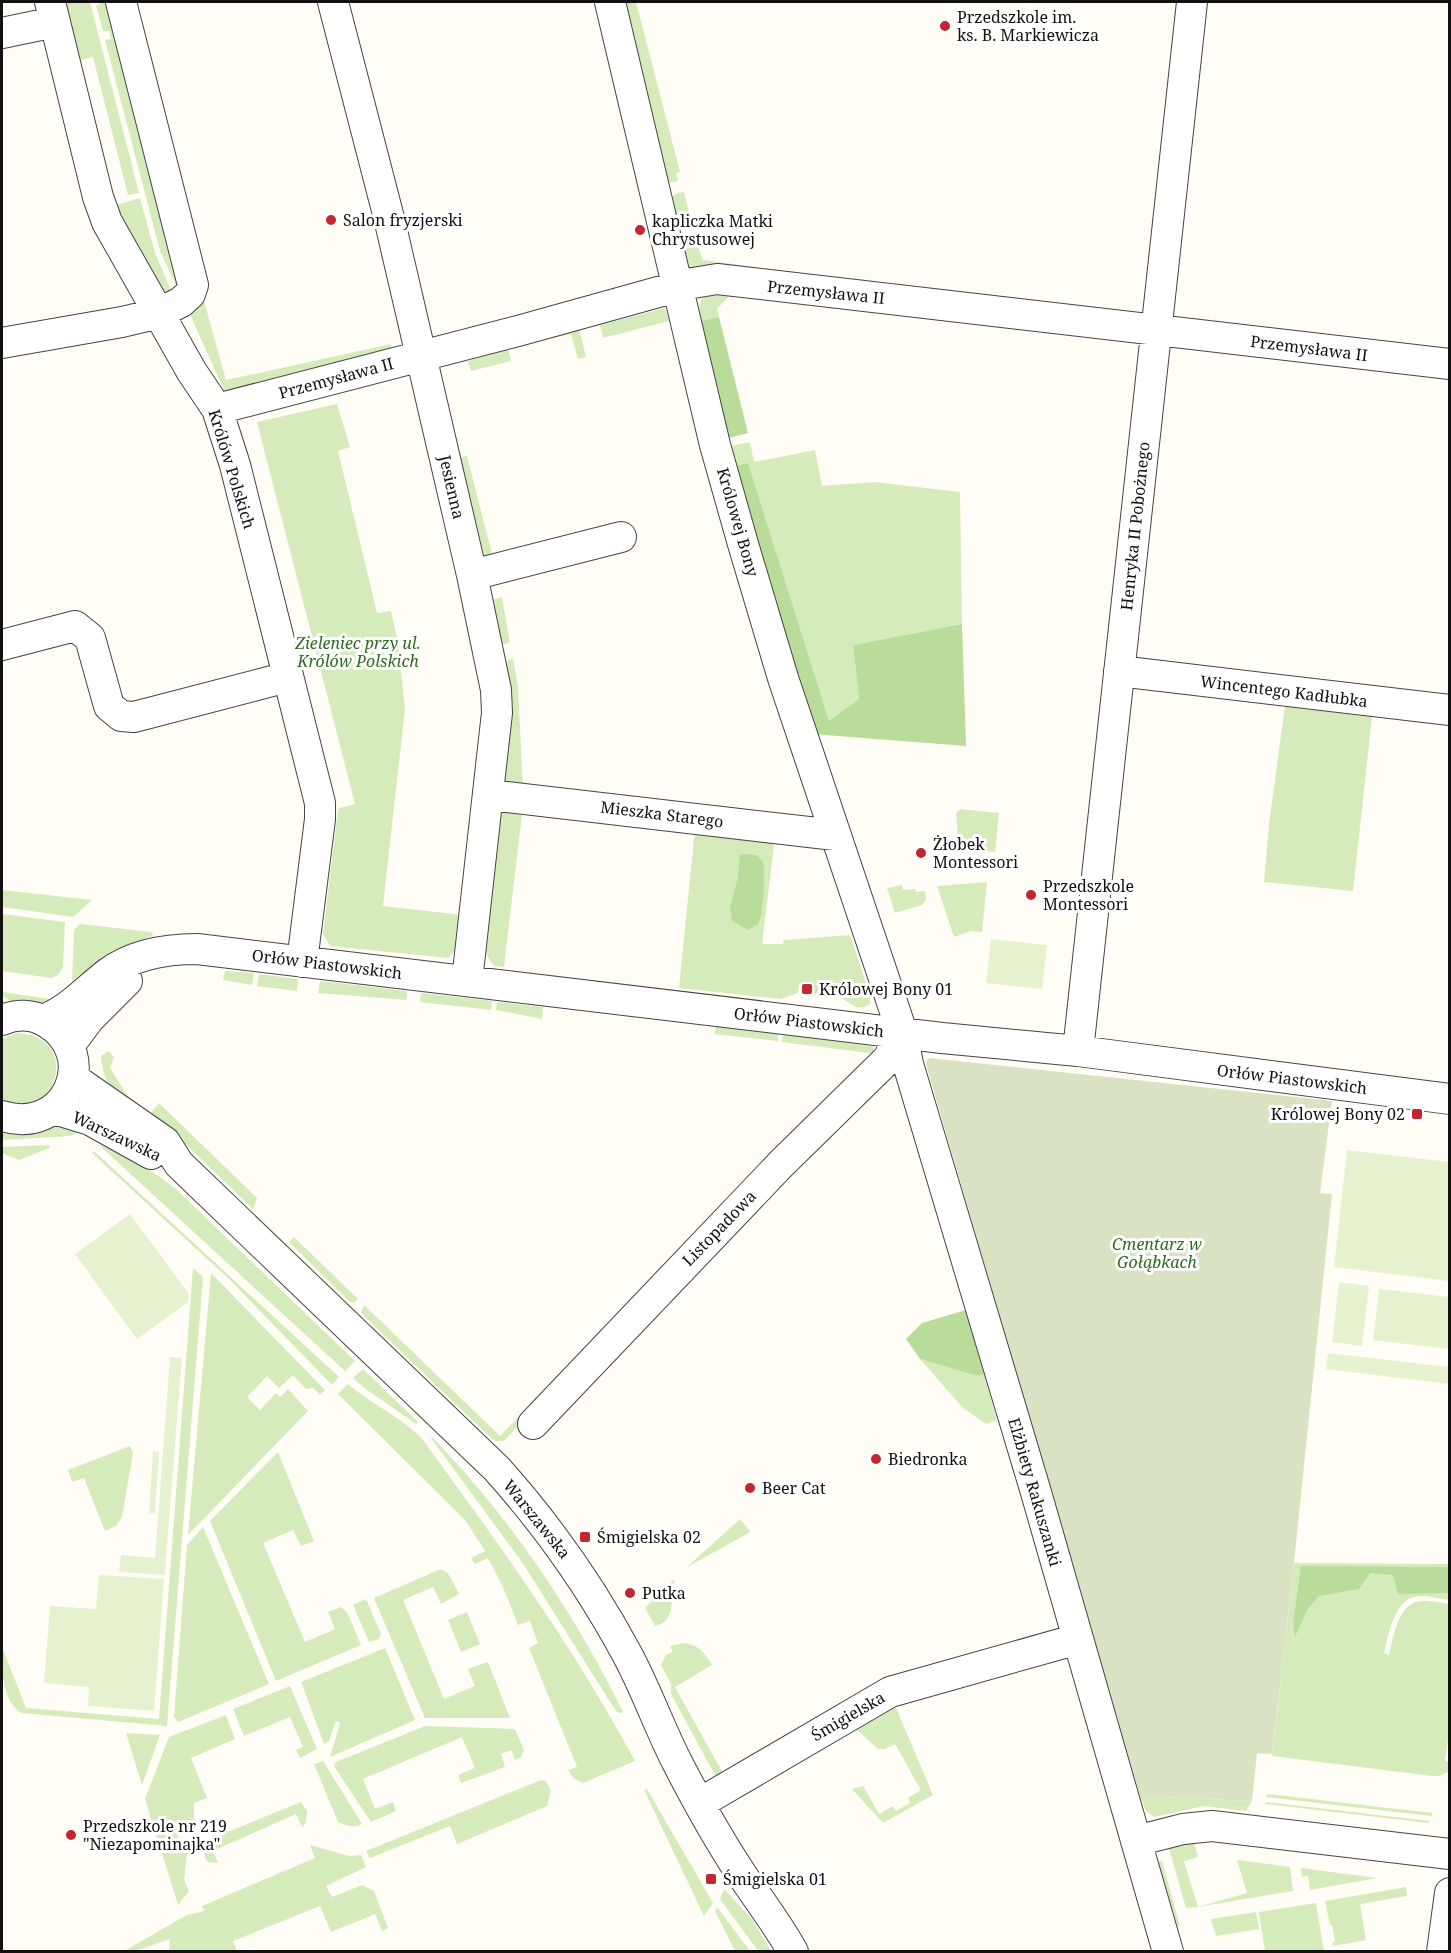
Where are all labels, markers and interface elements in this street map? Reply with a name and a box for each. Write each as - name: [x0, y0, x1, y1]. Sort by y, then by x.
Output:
- place label: Przedszkole im. ks. B. Markiewicza: [957, 6, 1099, 46]
- marker: Przedszkole im. ks. B. Markiewicza: [938, 19, 952, 33]
- place label: Salon fryzjerski: [343, 209, 463, 231]
- place label: kapliczka Matki Chrystusowej: [652, 210, 773, 250]
- marker: Salon fryzjerski: [324, 213, 338, 227]
- marker: kapliczka Matki Chrystusowej: [633, 223, 647, 237]
- street label: Przemysława II: [766, 275, 886, 309]
- street label: Przemysława II: [1249, 330, 1369, 366]
- street label: Przemysława II: [276, 352, 396, 404]
- street label: Królów Polskich: [203, 407, 261, 531]
- street label: Henryka II Pobożnego: [1115, 441, 1155, 611]
- street label: Jesienna: [434, 452, 470, 521]
- street label: Królowej Bony: [712, 465, 764, 580]
- park label: Zieleniec przy ul. Królów Polskich: [294, 632, 421, 672]
- street label: Wincentego Kadłubka: [1199, 670, 1369, 712]
- street label: Mieszka Starego: [599, 796, 725, 832]
- place label: Żłobek Montessori: [933, 833, 1018, 873]
- marker: Żłobek Montessori: [914, 846, 928, 860]
- place label: Przedszkole Montessori: [1043, 875, 1134, 915]
- marker: Przedszkole Montessori: [1024, 888, 1038, 902]
- street label: Orłów Piastowskich: [251, 944, 403, 984]
- place label: Królowej Bony 01: [819, 978, 953, 1000]
- marker: Królowej Bony 01: [800, 982, 814, 996]
- street label: Orłów Piastowskich: [733, 1002, 885, 1042]
- street label: Orłów Piastowskich: [1216, 1059, 1368, 1099]
- place label: Królowej Bony 02: [1271, 1103, 1405, 1125]
- street label: Warszawska: [69, 1106, 165, 1166]
- marker: Królowej Bony 02: [1410, 1107, 1424, 1121]
- street label: Listopadowa: [677, 1185, 761, 1271]
- park label: Cmentarz w Gołąbkach: [1112, 1233, 1202, 1273]
- street label: Elżbiety Rakuszanki: [1003, 1415, 1067, 1569]
- place label: Biedronka: [888, 1448, 967, 1470]
- marker: Biedronka: [869, 1452, 883, 1466]
- street label: Warszawska: [498, 1475, 576, 1563]
- place label: Beer Cat: [762, 1477, 826, 1499]
- marker: Beer Cat: [743, 1481, 757, 1495]
- place label: Śmigielska 02: [597, 1526, 701, 1548]
- marker: Śmigielska 02: [578, 1530, 592, 1544]
- place label: Putka: [642, 1582, 686, 1604]
- marker: Putka: [623, 1586, 637, 1600]
- street label: Śmigielska: [807, 1686, 889, 1746]
- place label: Przedszkole nr 219 "Niezapominajka": [83, 1815, 227, 1855]
- marker: Przedszkole nr 219 "Niezapominajka": [64, 1828, 78, 1842]
- place label: Śmigielska 01: [723, 1868, 827, 1890]
- marker: Śmigielska 01: [704, 1872, 718, 1886]

